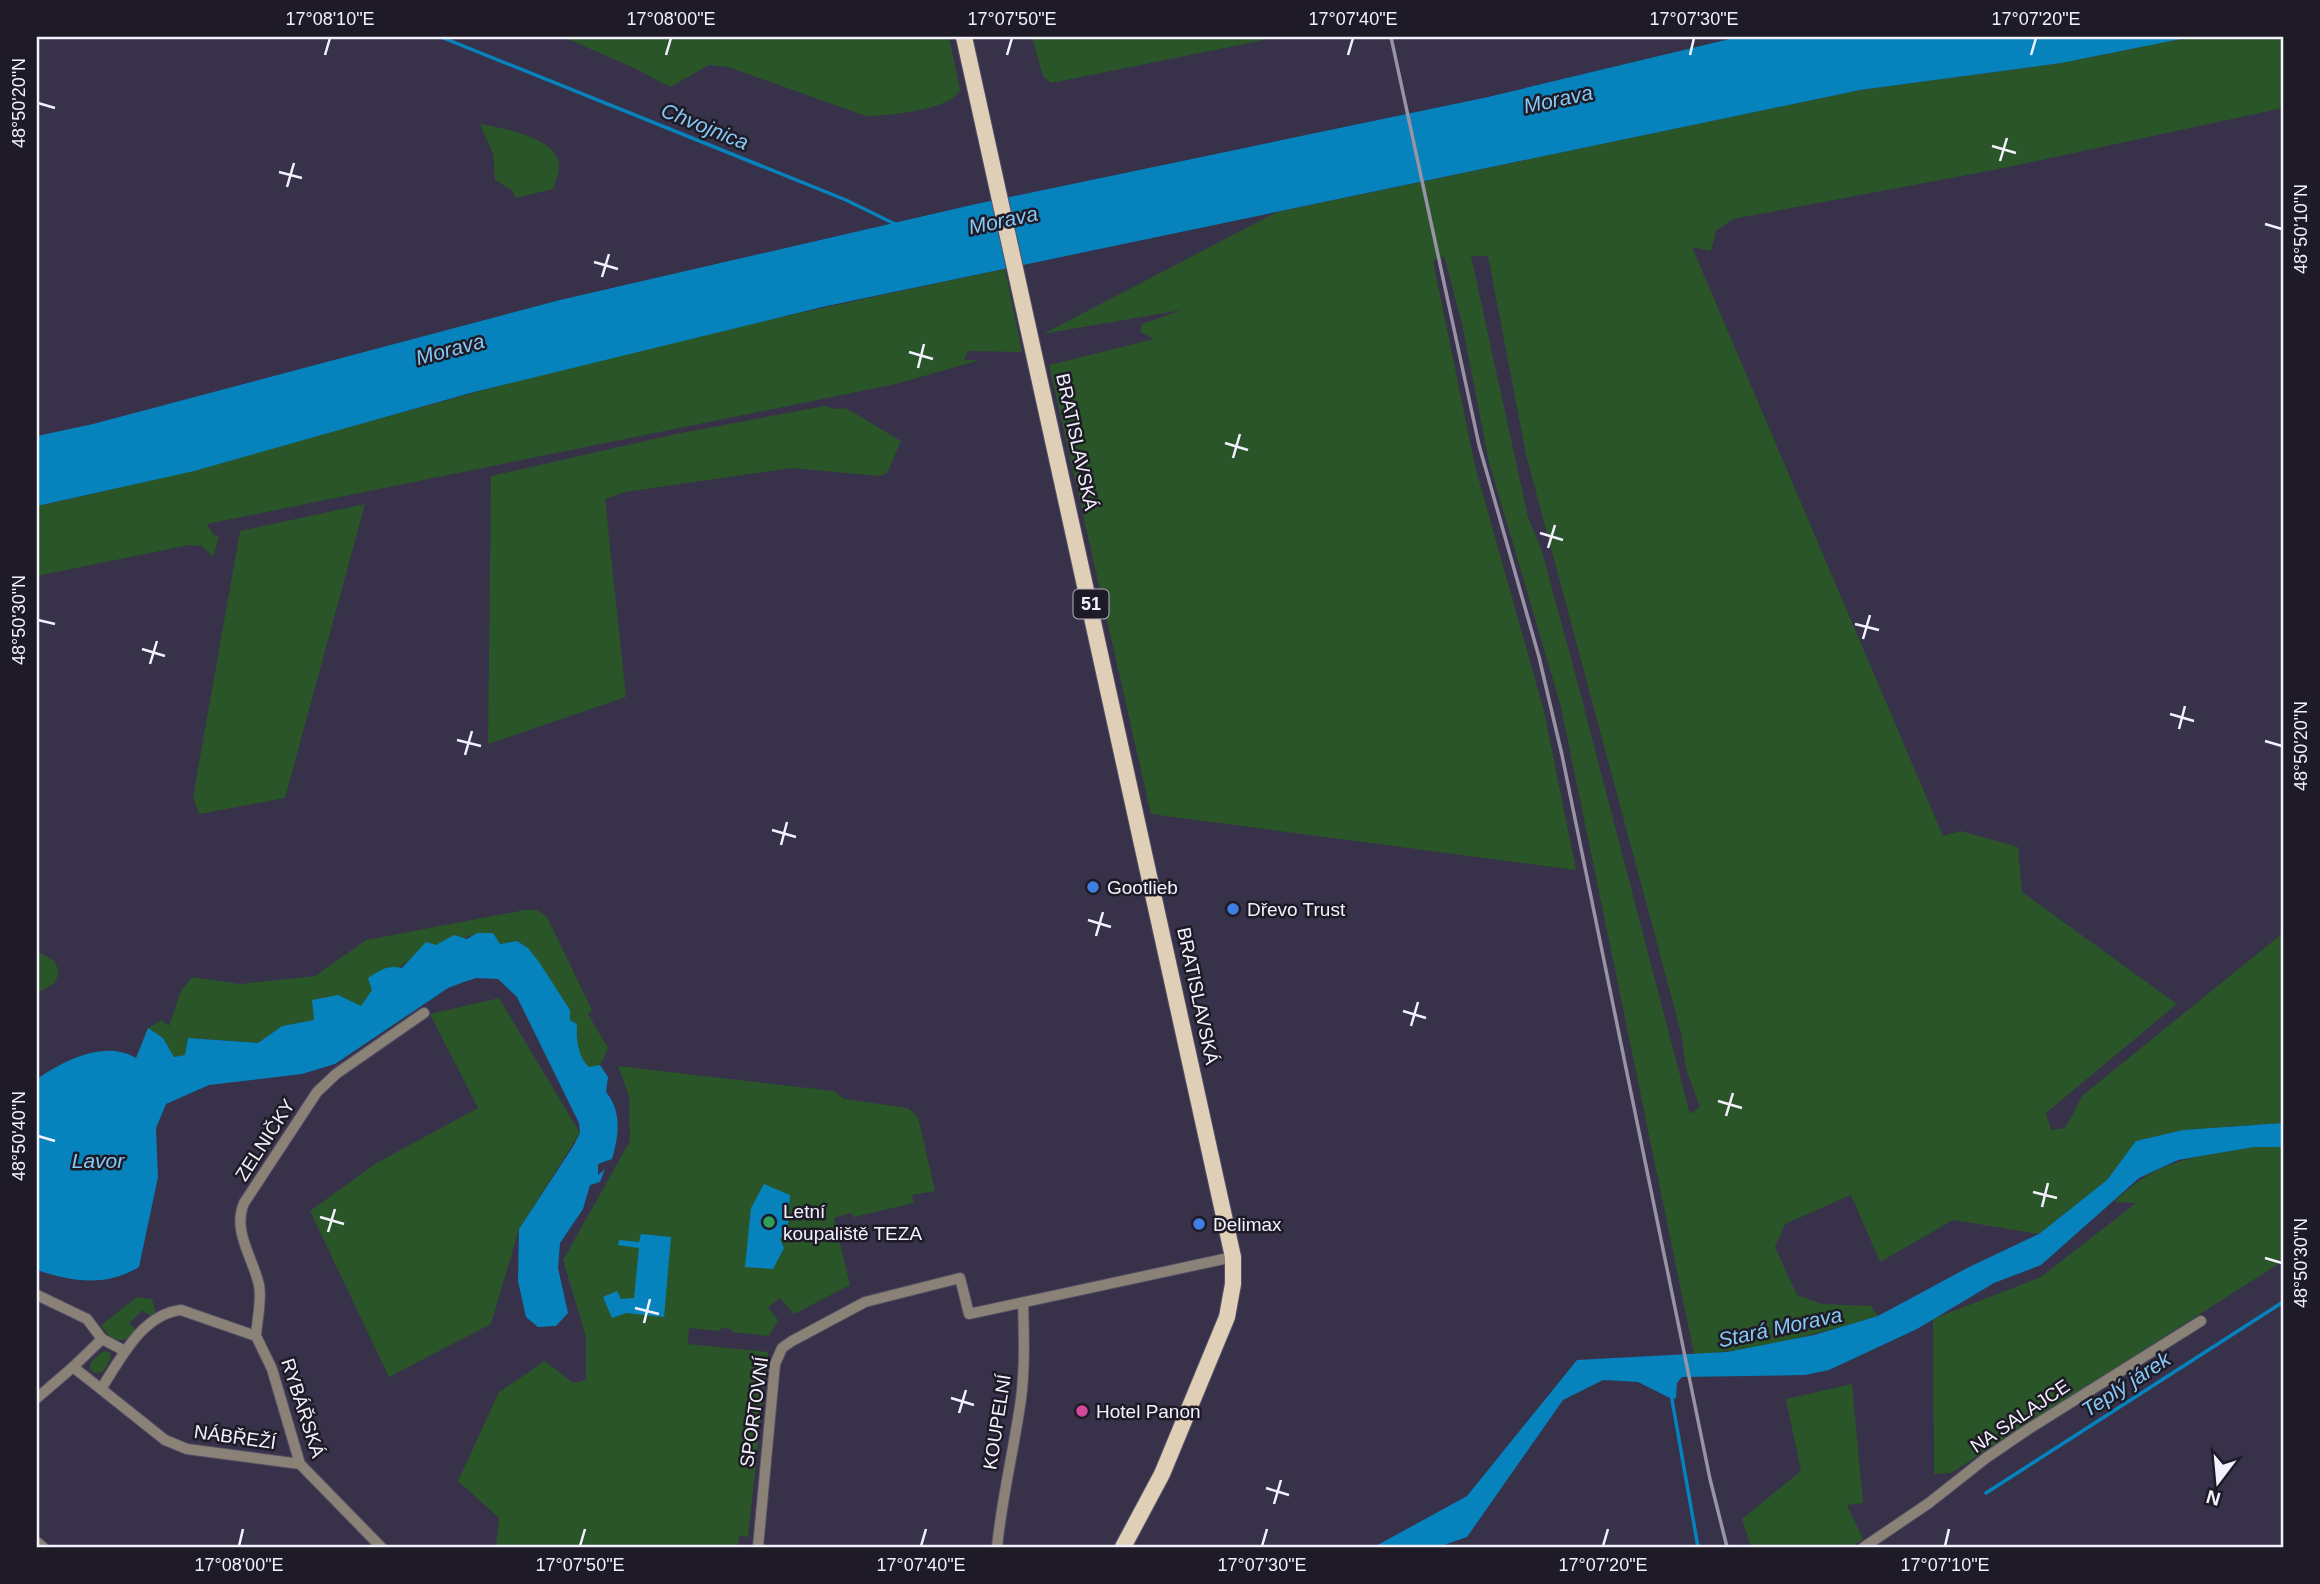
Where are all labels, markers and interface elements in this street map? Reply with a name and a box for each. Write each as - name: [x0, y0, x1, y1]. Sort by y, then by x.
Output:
- text: 17°08'10"E: [285, 9, 375, 29]
- text: 17°08'00"E: [626, 9, 716, 29]
- text: 17°07'50"E: [967, 9, 1057, 29]
- text: 17°07'40"E: [1308, 9, 1398, 29]
- text: 17°07'30"E: [1649, 9, 1739, 29]
- text: 17°07'20"E: [1991, 9, 2081, 29]
- text: 48°50'20"N: [9, 58, 29, 148]
- water label: Morava: [1521, 80, 1595, 118]
- water label: Chvojnica: [658, 98, 752, 154]
- text: 48°50'10"N: [2291, 184, 2311, 274]
- water label: Morava: [966, 201, 1040, 239]
- water label: Morava: [413, 329, 487, 369]
- street label: BRATISLAVSKÁ: [1052, 371, 1102, 513]
- text: 48°50'30"N: [9, 575, 29, 665]
- road number: 51: [1074, 590, 1108, 618]
- text: 48°50'20"N: [2291, 701, 2311, 791]
- place label: Gootlieb: [1107, 877, 1178, 898]
- marker: Gootlieb: [1085, 879, 1101, 895]
- place label: Dřevo Trust: [1247, 899, 1346, 920]
- marker: Dřevo Trust: [1225, 901, 1241, 917]
- street label: BRATISLAVSKÁ: [1173, 925, 1223, 1067]
- text: 48°50'40"N: [9, 1091, 29, 1181]
- street label: ZELNIČKY: [231, 1095, 299, 1185]
- water label: Lavor: [72, 1149, 125, 1172]
- place label: Letní koupaliště TEZA: [783, 1201, 922, 1244]
- marker: Letní koupaliště TEZA: [761, 1214, 777, 1230]
- place label: Delimax: [1213, 1214, 1282, 1235]
- marker: Delimax: [1191, 1216, 1207, 1232]
- text: 48°50'30"N: [2291, 1218, 2311, 1308]
- water label: Stará Morava: [1716, 1303, 1844, 1351]
- water label: Teplý járek: [2077, 1346, 2176, 1421]
- street label: SPORTOVNÍ: [736, 1355, 772, 1469]
- street label: RYBÁŘSKÁ: [277, 1356, 329, 1461]
- street label: KOUPELNÍ: [979, 1372, 1015, 1471]
- street label: NA SALAJCE: [1966, 1375, 2074, 1457]
- place label: Hotel Panon: [1096, 1401, 1201, 1422]
- marker: Hotel Panon: [1074, 1403, 1090, 1419]
- street label: NÁBŘEŽÍ: [193, 1421, 278, 1453]
- north arrow: [2184, 1448, 2254, 1518]
- text: N: [2204, 1486, 2223, 1510]
- text: 17°08'00"E: [194, 1555, 284, 1575]
- text: 17°07'50"E: [535, 1555, 625, 1575]
- text: 17°07'40"E: [876, 1555, 966, 1575]
- text: 17°07'30"E: [1217, 1555, 1307, 1575]
- text: 17°07'20"E: [1558, 1555, 1648, 1575]
- text: 17°07'10"E: [1900, 1555, 1990, 1575]

